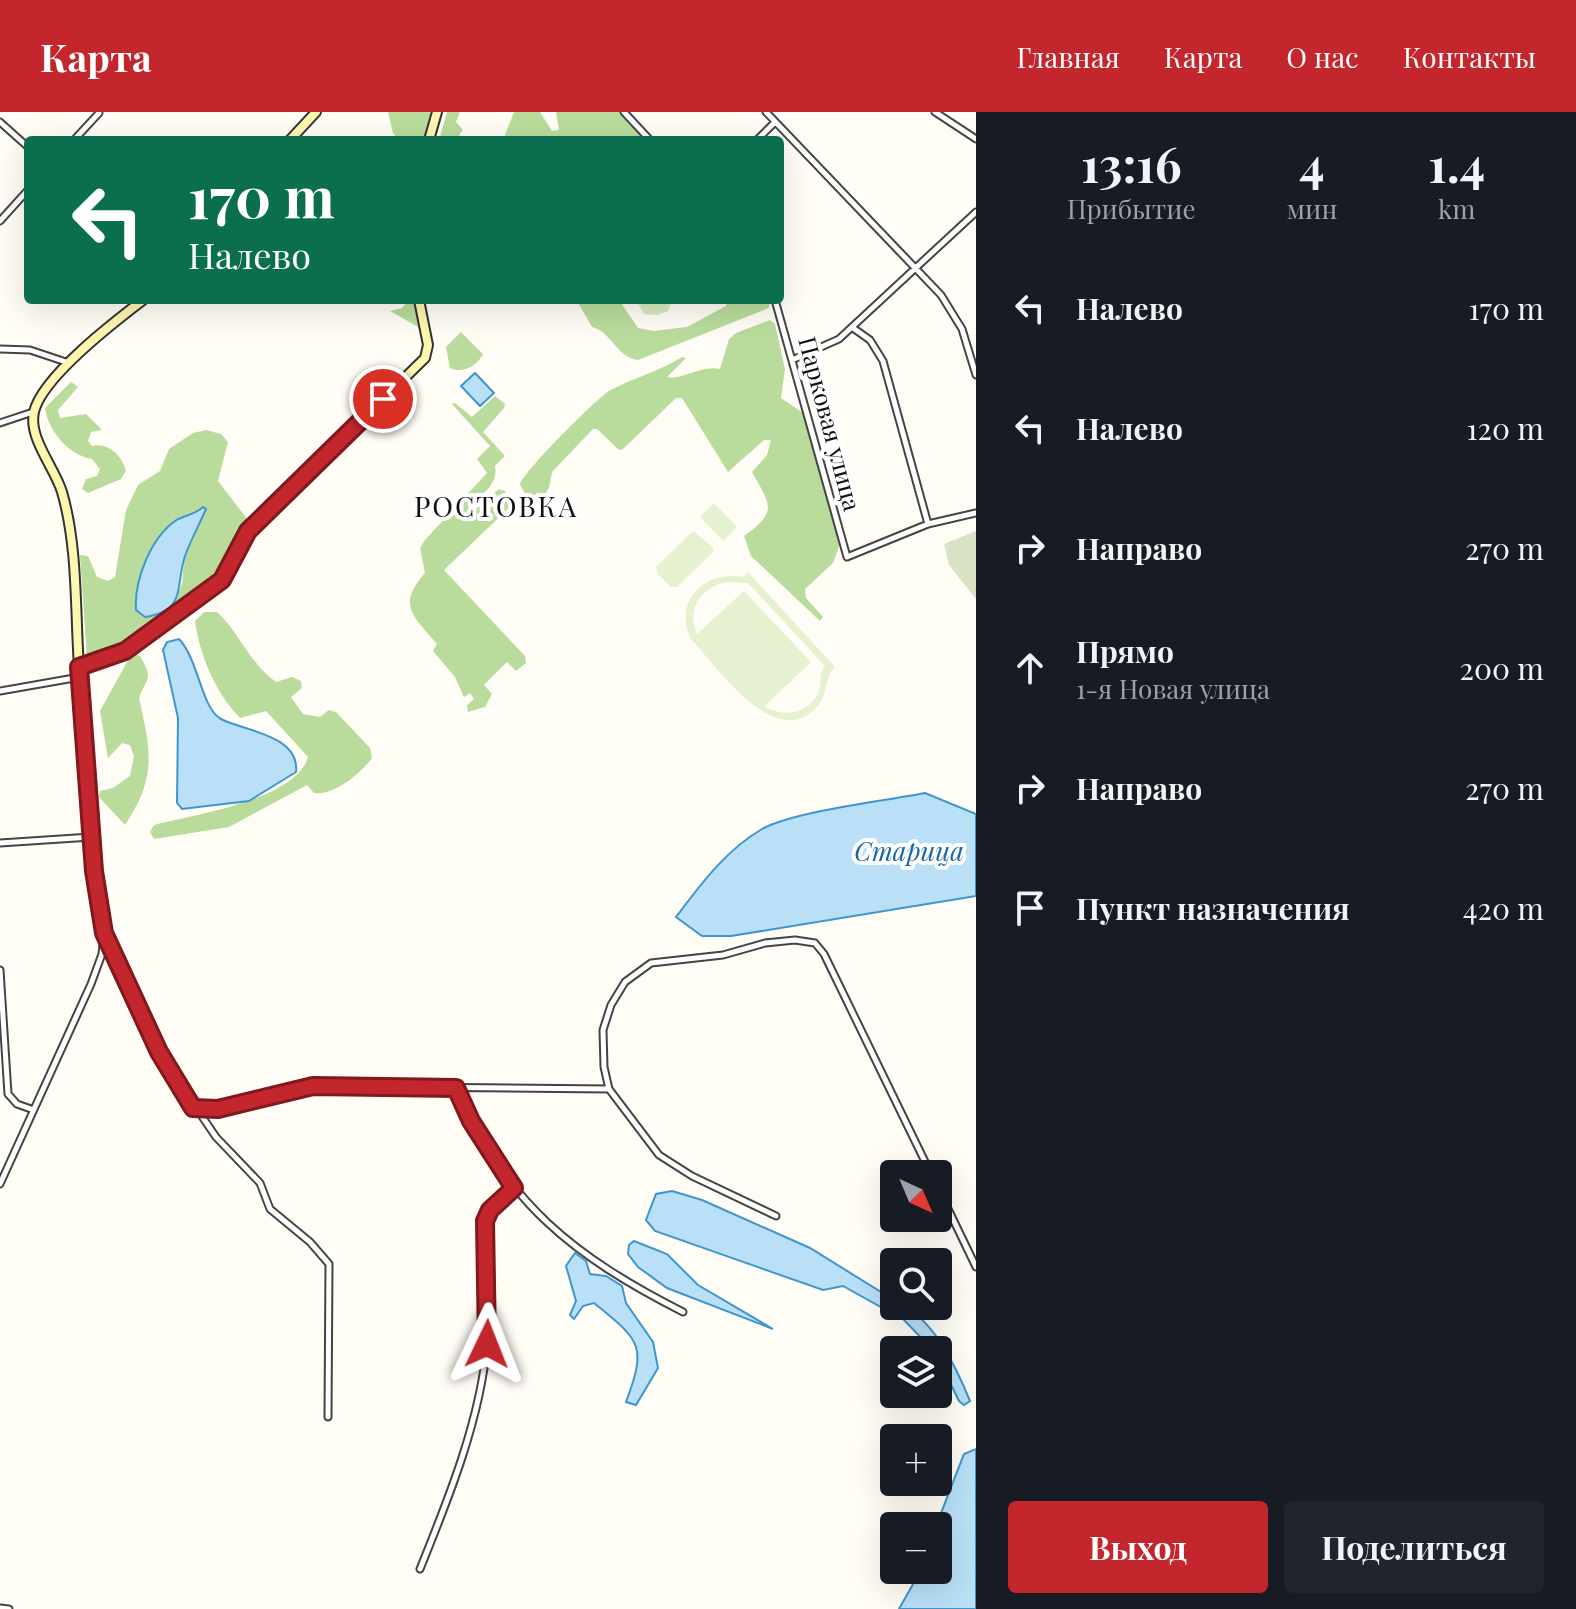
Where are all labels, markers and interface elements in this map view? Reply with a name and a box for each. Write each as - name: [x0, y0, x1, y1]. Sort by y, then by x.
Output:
- text: Карта: [40, 31, 152, 82]
- text: Главная: [1017, 38, 1120, 75]
- text: Карта: [1164, 38, 1242, 75]
- text: О нас: [1286, 38, 1359, 75]
- text: Контакты: [1403, 38, 1536, 75]
- text: 13:16: [1081, 131, 1182, 195]
- text: 4: [1299, 131, 1325, 195]
- text: 1.4: [1428, 131, 1485, 195]
- text: 170 m: [188, 158, 335, 233]
- icon: left: [56, 168, 160, 272]
- text: Прибытие: [1067, 191, 1196, 226]
- text: мин: [1287, 191, 1337, 226]
- text: km: [1438, 191, 1475, 226]
- text: Налево: [188, 230, 311, 278]
- icon: left: [1008, 286, 1052, 330]
- text: Налево: [1076, 288, 1183, 328]
- text: 170 m: [1469, 288, 1544, 328]
- street label: Парковая улица: [792, 333, 870, 514]
- pin: [349, 365, 417, 433]
- icon: arrive: [361, 377, 405, 421]
- icon: left: [1008, 406, 1052, 450]
- text: Налево: [1076, 408, 1183, 448]
- text: 120 m: [1466, 408, 1544, 448]
- district label: РОСТОВКА: [414, 487, 578, 524]
- icon: right: [1008, 526, 1052, 570]
- text: Направо: [1076, 528, 1202, 568]
- text: 270 m: [1465, 528, 1544, 568]
- text: Прямо: [1076, 631, 1174, 671]
- icon: ahead: [1008, 646, 1052, 690]
- text: 200 m: [1460, 648, 1544, 688]
- text: 1-я Новая улица: [1076, 671, 1270, 706]
- icon: right: [1008, 766, 1052, 810]
- text: Направо: [1076, 768, 1202, 808]
- text: 270 m: [1465, 768, 1544, 808]
- water label: Старица: [854, 833, 964, 868]
- icon: arrive: [1008, 886, 1052, 930]
- text: Пункт назначения: [1076, 888, 1350, 928]
- text: 420 m: [1463, 888, 1544, 928]
- north arrow: [880, 1160, 952, 1232]
- map controls: [880, 1160, 952, 1584]
- button: search: [880, 1248, 952, 1320]
- position arrow: [445, 1302, 529, 1386]
- button: layers: [880, 1336, 952, 1408]
- button: +: [880, 1424, 952, 1496]
- button: Выход: [1008, 1501, 1268, 1593]
- button: Поделиться: [1284, 1501, 1544, 1593]
- button: −: [880, 1512, 952, 1584]

